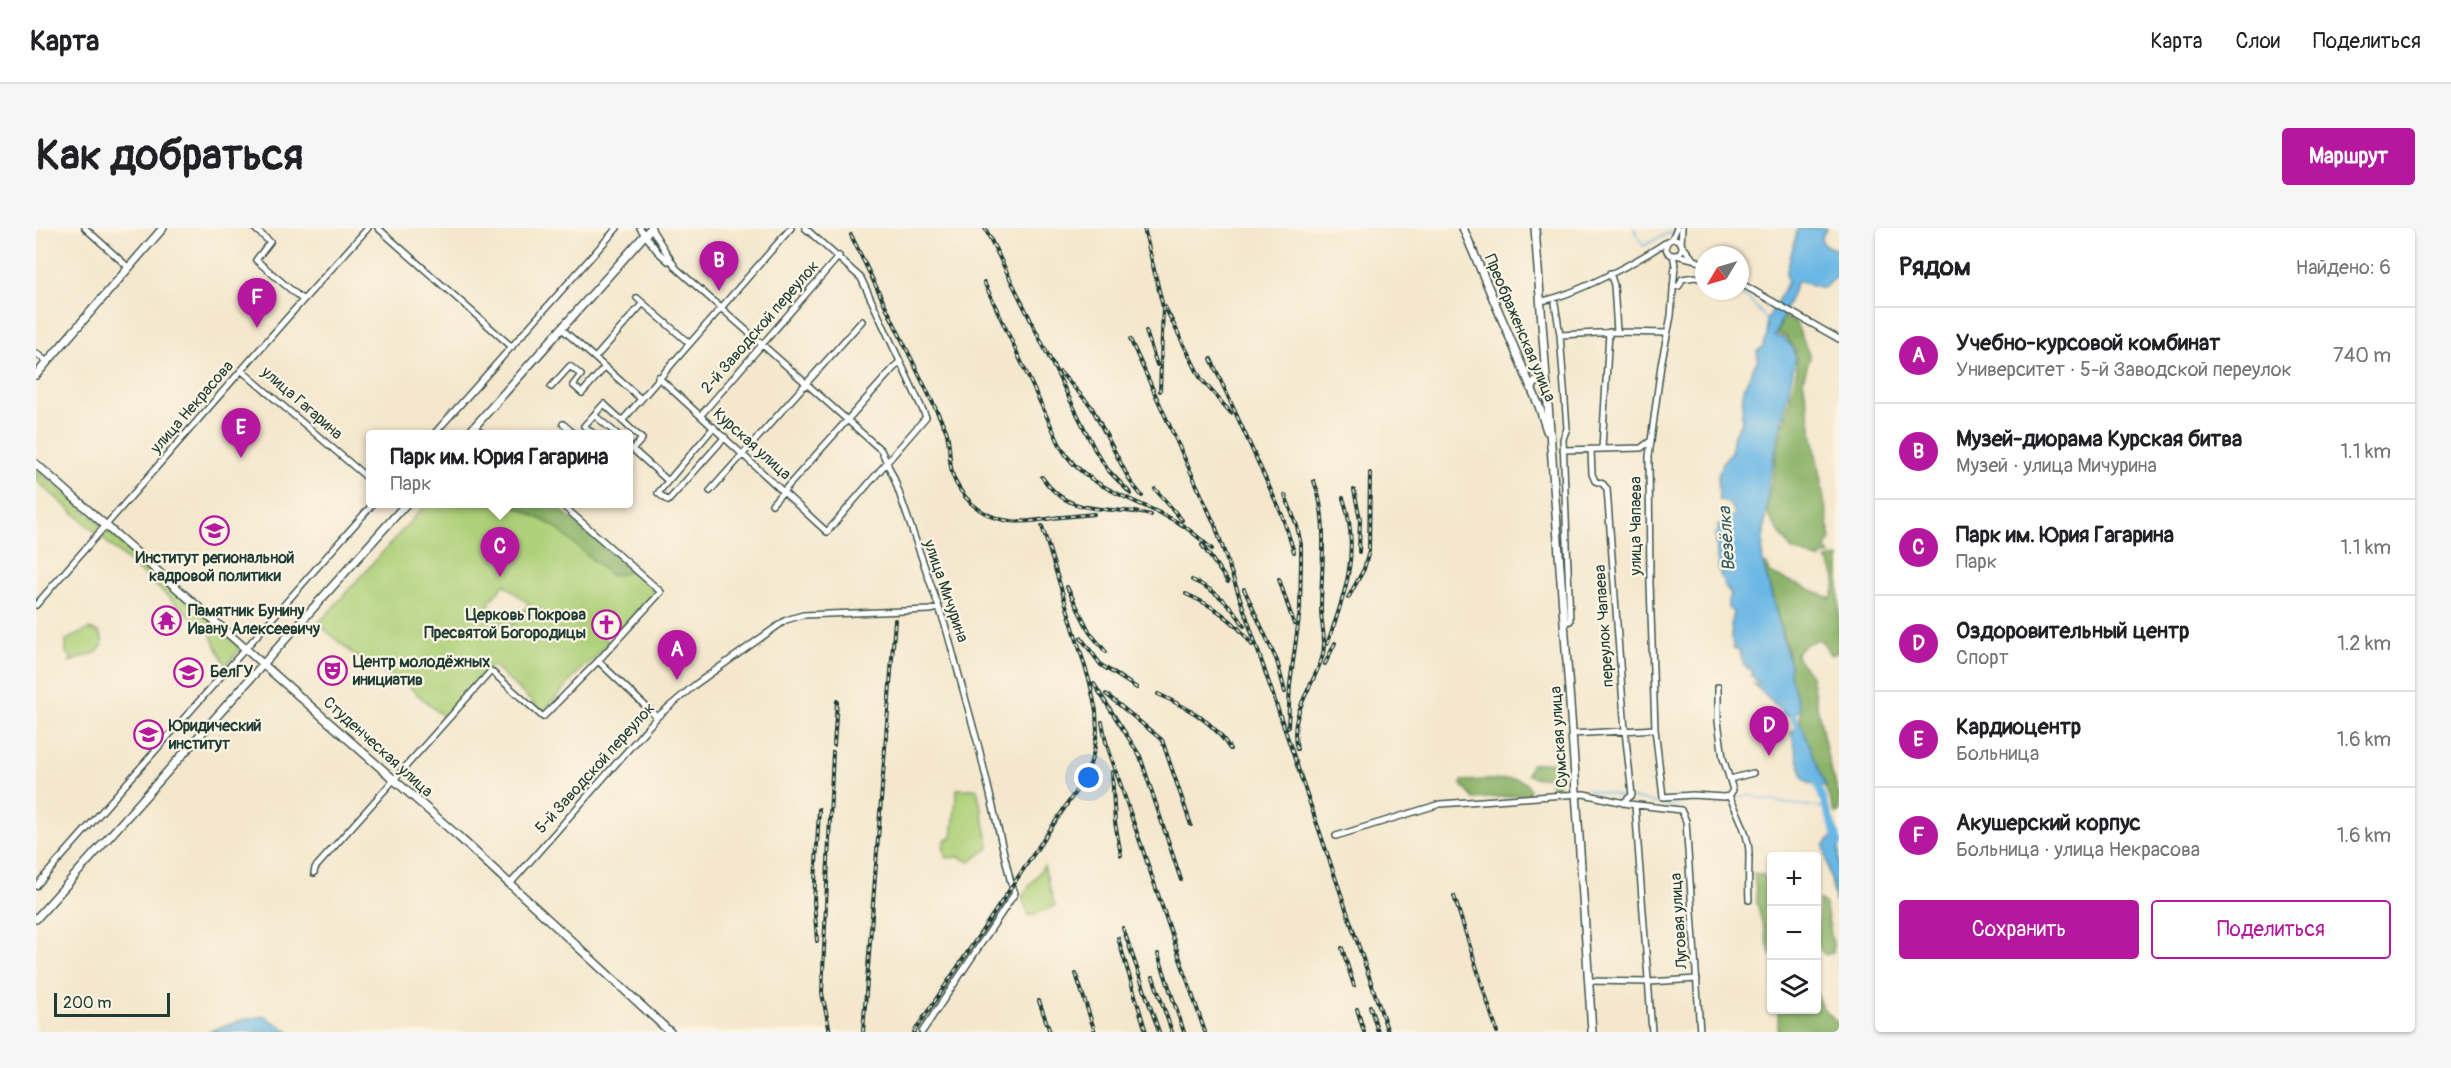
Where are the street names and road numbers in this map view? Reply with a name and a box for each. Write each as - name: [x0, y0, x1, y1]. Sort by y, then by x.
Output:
- street label: Преображенская улица: [1480, 251, 1560, 405]
- street label: 2-й Заводской переулок: [697, 256, 823, 398]
- street label: улица Некрасова: [146, 356, 238, 458]
- street label: улица Гагарина: [256, 362, 347, 444]
- street label: Курская улица: [709, 404, 795, 484]
- street label: улица Чапаева: [1626, 476, 1646, 577]
- street label: улица Мичурина: [919, 536, 973, 645]
- street label: переулок Чапаева: [1590, 564, 1618, 688]
- street label: Сумская улица: [1545, 685, 1573, 789]
- street label: Студенческая улица: [319, 692, 437, 802]
- street label: 5-й Заводской переулок: [531, 698, 659, 838]
- street label: Луговая улица: [1666, 872, 1692, 971]

